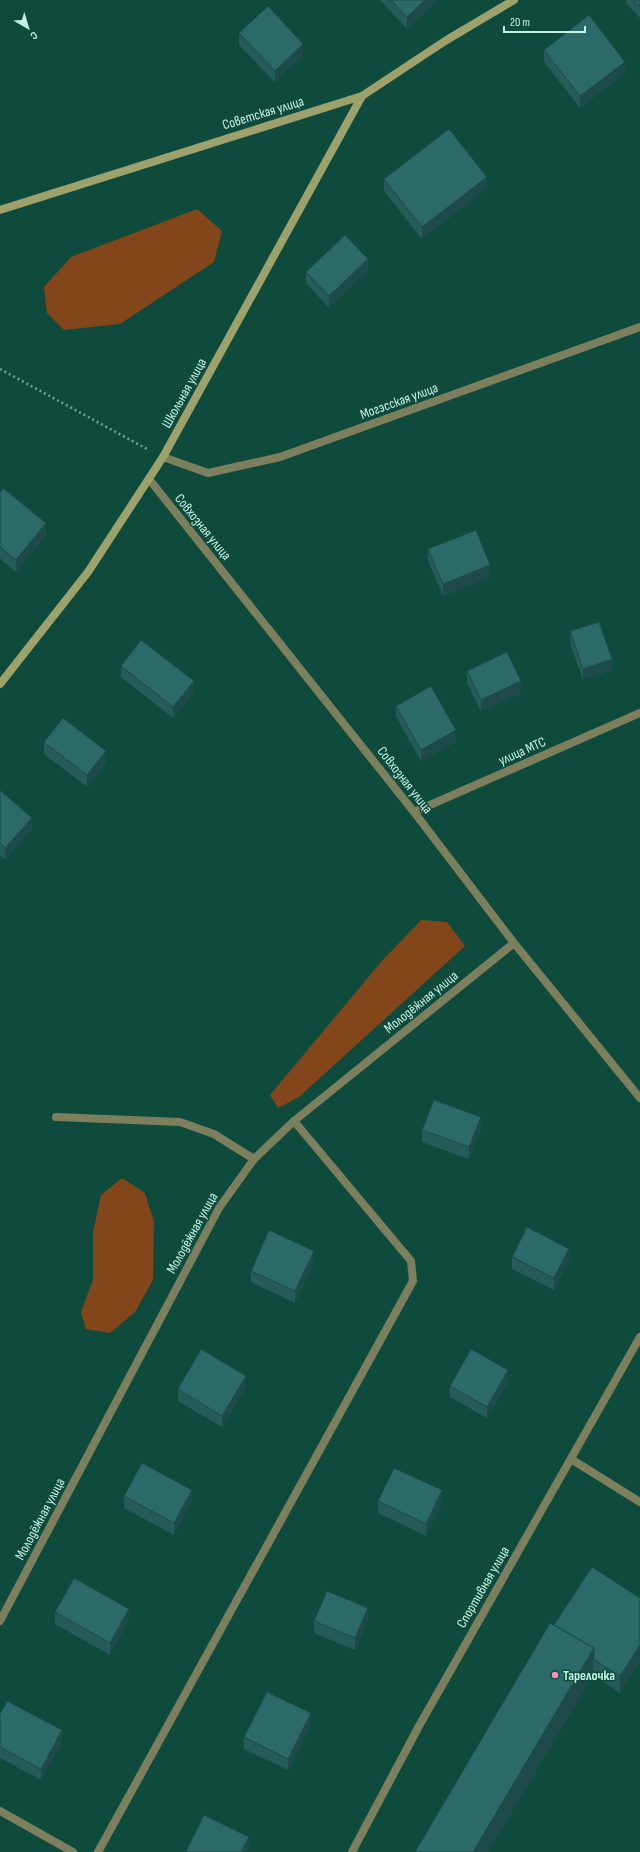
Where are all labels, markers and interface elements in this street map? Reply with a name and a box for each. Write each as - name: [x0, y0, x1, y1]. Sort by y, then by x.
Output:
- north arrow: [8, 8, 48, 48]
- scale bar: [504, 8, 585, 34]
- text: 20 m: [510, 15, 530, 30]
- text: С: [27, 29, 40, 43]
- street label: Советская улица: [220, 93, 306, 133]
- street label: Школьная улица: [158, 355, 210, 431]
- street label: Могэсская улица: [358, 379, 440, 423]
- street label: Совхозная улица: [171, 490, 235, 564]
- street label: улица МТС: [496, 733, 549, 769]
- street label: Совхозная улица: [374, 743, 436, 817]
- street label: Молодёжная улица: [381, 967, 461, 1037]
- street label: Молодёжная улица: [163, 1189, 221, 1277]
- street label: Молодёжная улица: [11, 1475, 69, 1563]
- street label: Спортивная улица: [453, 1543, 513, 1631]
- place label: Тарелочка: [563, 1667, 615, 1684]
- marker: Тарелочка: [550, 1670, 560, 1680]

